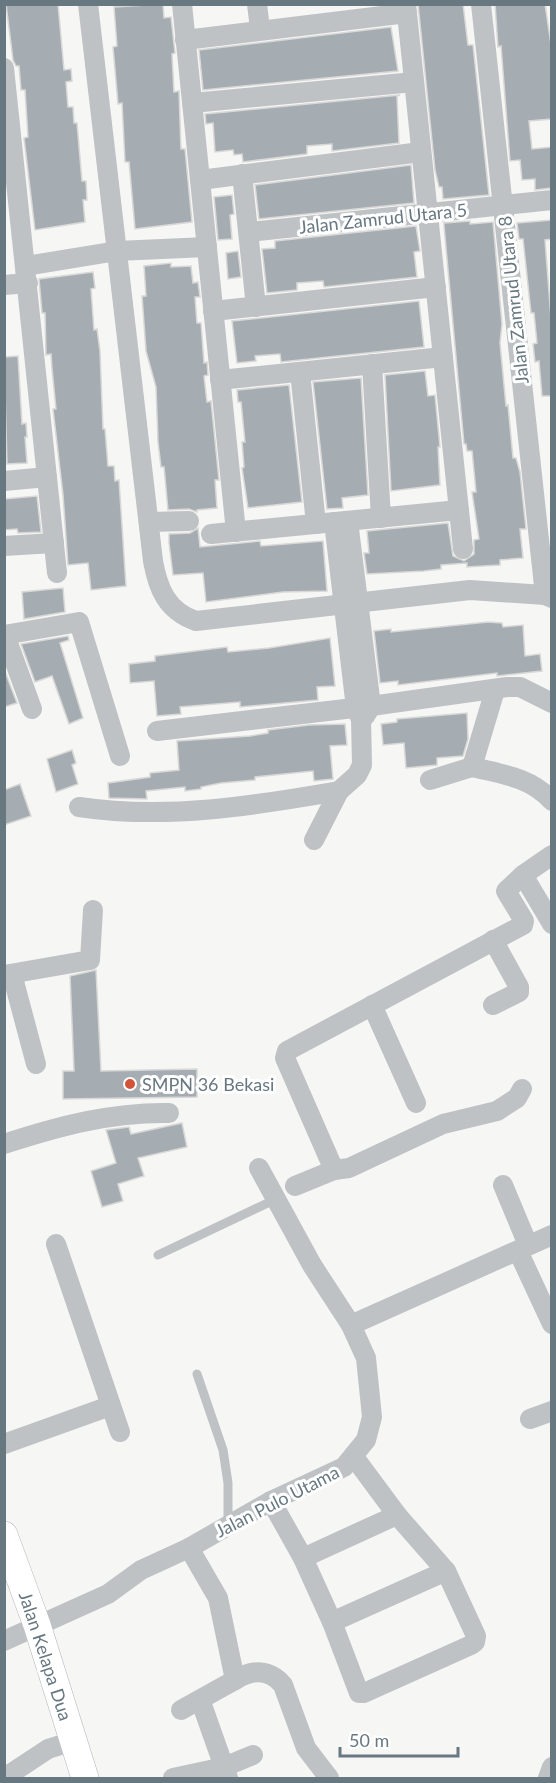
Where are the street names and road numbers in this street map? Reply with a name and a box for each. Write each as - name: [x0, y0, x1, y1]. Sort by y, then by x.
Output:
- street label: Jalan Zamrud Utara 5: [298, 198, 468, 238]
- street label: Jalan Zamrud Utara 8: [493, 215, 533, 385]
- street label: Jalan Pulo Utama: [211, 1460, 343, 1542]
- street label: Jalan Kelapa Dua: [15, 1589, 77, 1723]

